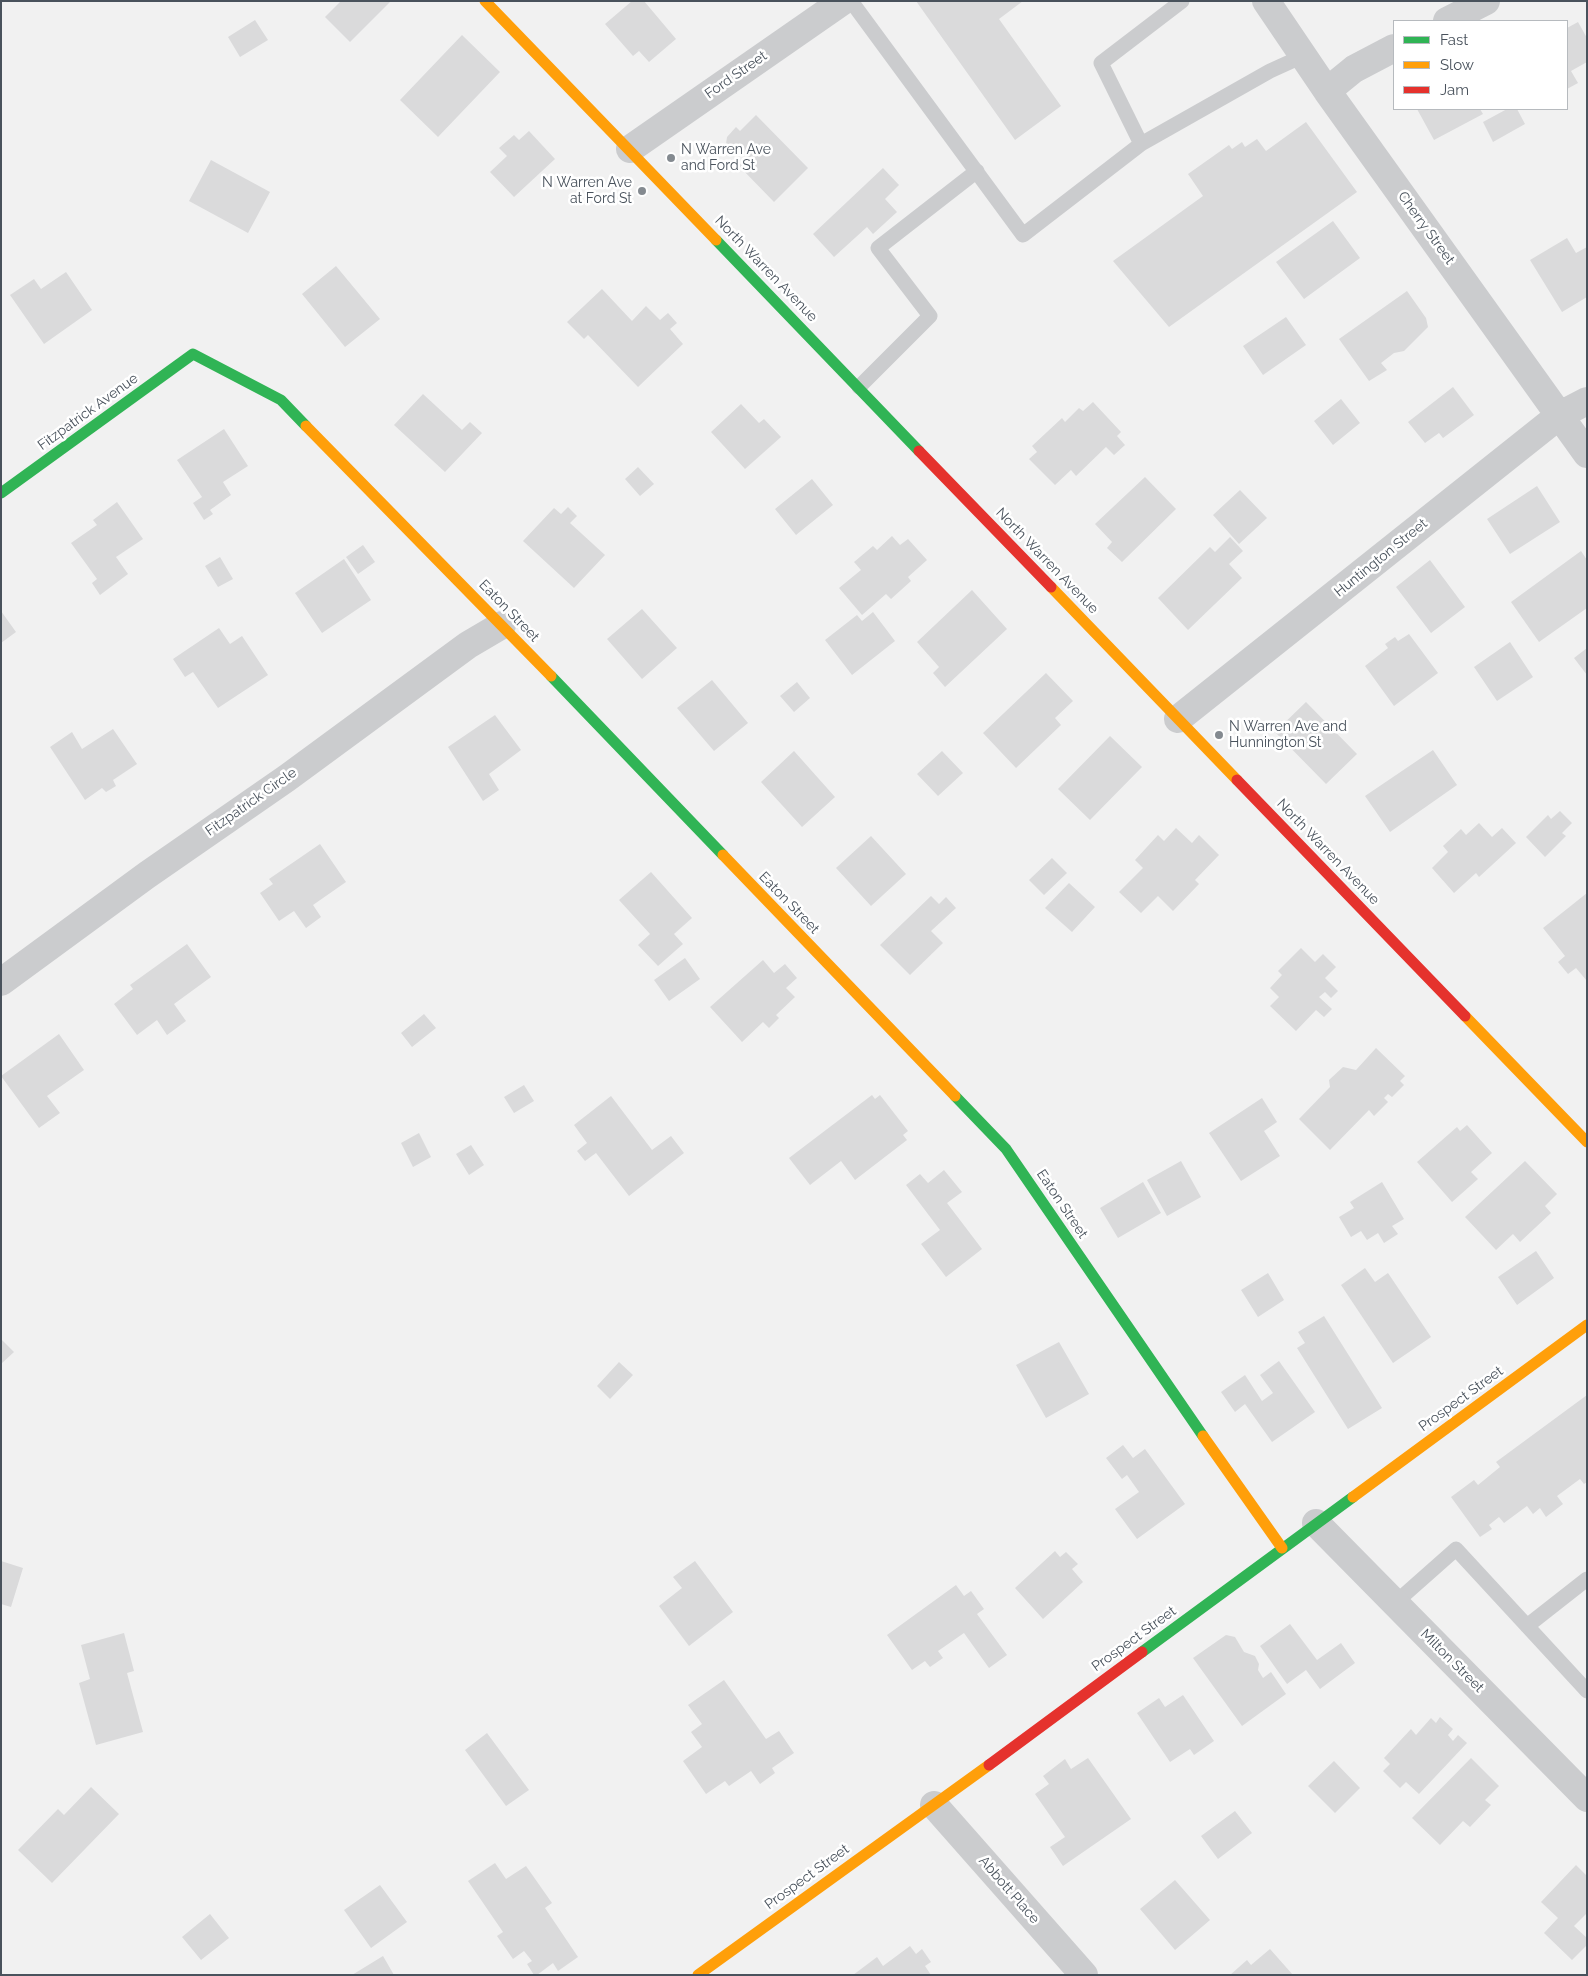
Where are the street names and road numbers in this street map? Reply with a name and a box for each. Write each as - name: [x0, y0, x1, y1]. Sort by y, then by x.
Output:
- street label: Ford Street: [702, 47, 770, 103]
- street label: Cherry Street: [1394, 188, 1458, 268]
- street label: North Warren Avenue: [711, 213, 821, 325]
- street label: Fitzpatrick Avenue: [35, 370, 141, 454]
- street label: North Warren Avenue: [992, 505, 1102, 617]
- street label: Huntington Street: [1331, 515, 1431, 601]
- street label: Eaton Street: [475, 577, 543, 645]
- street label: Fitzpatrick Circle: [202, 764, 300, 840]
- street label: North Warren Avenue: [1273, 796, 1383, 908]
- street label: Eaton Street: [755, 869, 823, 937]
- street label: Eaton Street: [1033, 1166, 1091, 1242]
- street label: Prospect Street: [1416, 1363, 1506, 1435]
- street label: Prospect Street: [1089, 1603, 1179, 1675]
- street label: Milton Street: [1417, 1626, 1487, 1696]
- street label: Prospect Street: [762, 1841, 852, 1913]
- street label: Abbott Place: [975, 1853, 1043, 1927]

